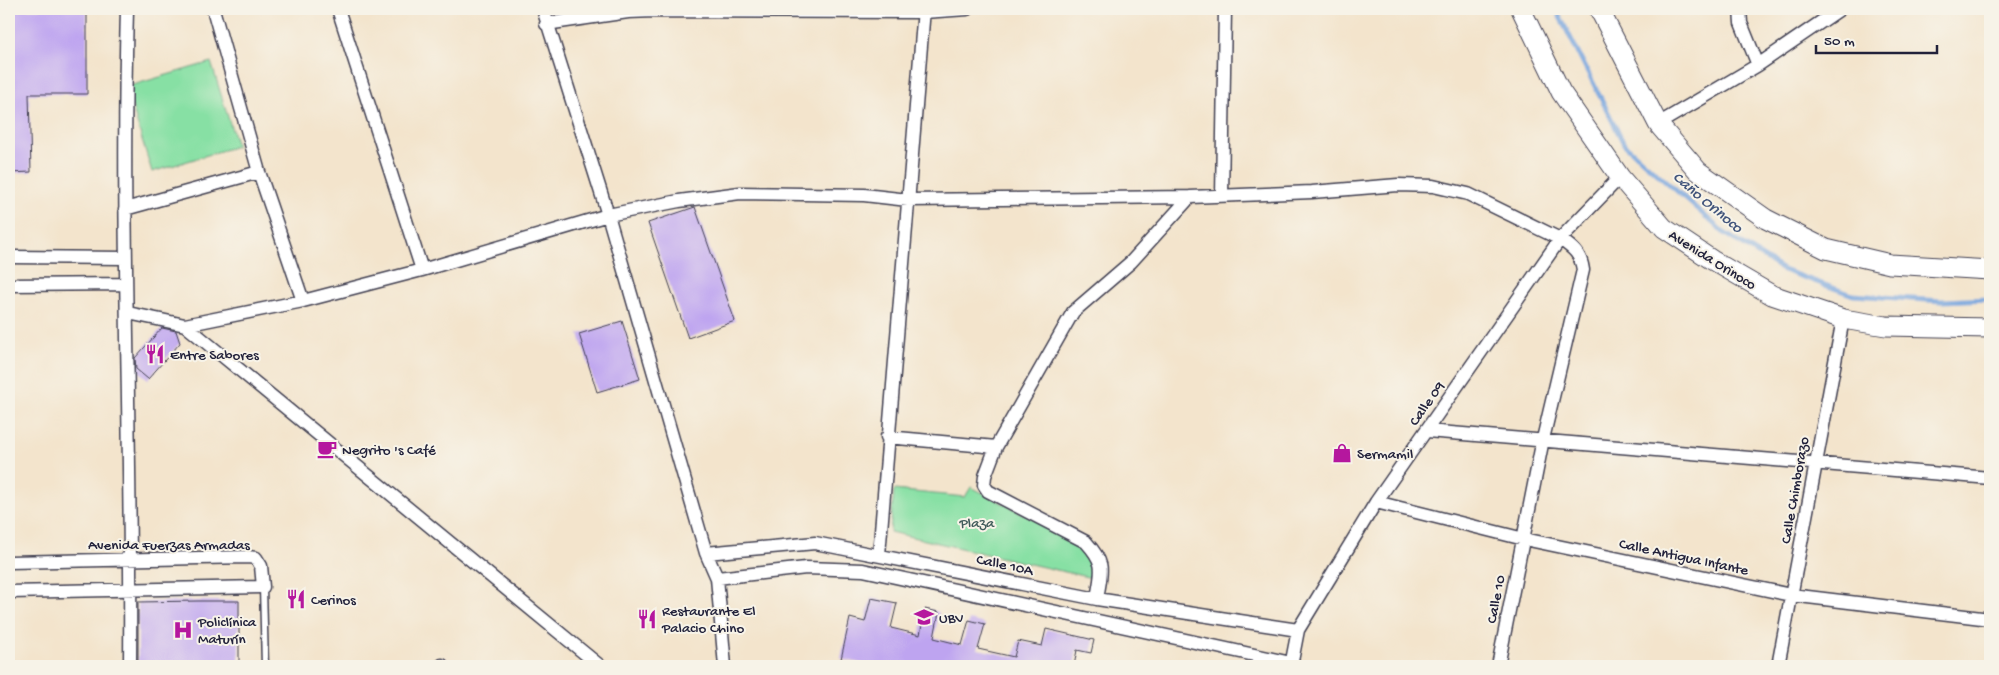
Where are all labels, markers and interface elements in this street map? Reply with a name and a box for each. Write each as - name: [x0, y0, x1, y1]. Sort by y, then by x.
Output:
- scale bar: [1816, 22, 1938, 54]
- text: 50 m: [1824, 33, 1855, 51]
- water label: Caño Orinoco: [1668, 169, 1746, 239]
- street label: Avenida Orinoco: [1665, 227, 1759, 295]
- restaurant icon: Entre Sabores: [144, 343, 166, 365]
- place label: Entre Sabores: [170, 347, 259, 365]
- street label: Calle 09: [1406, 378, 1450, 430]
- street label: Calle Chimborazo: [1778, 435, 1814, 545]
- cafe icon: Negrito 's Café: [316, 438, 338, 460]
- place label: Negrito 's Café: [342, 442, 436, 460]
- shop icon: Sermamil: [1331, 442, 1353, 464]
- place label: Sermamil: [1357, 446, 1413, 464]
- park label: Plaza: [959, 515, 995, 533]
- street label: Calle Antigua Infante: [1617, 535, 1750, 581]
- street label: Avenida Fuerzas Armadas: [88, 537, 250, 555]
- street label: Calle 10A: [974, 551, 1036, 581]
- street label: Calle 10: [1483, 573, 1511, 625]
- restaurant icon: Cerinos: [285, 588, 307, 610]
- place label: Cerinos: [311, 592, 356, 610]
- place label: Restaurante El Palacio Chino: [661, 603, 755, 638]
- school or university icon: UBV: [913, 606, 935, 628]
- restaurant icon: Restaurante El Palacio Chino: [636, 608, 658, 630]
- place label: UBV: [939, 610, 964, 628]
- place label: Policlínica Maturín: [197, 614, 257, 649]
- hospital icon: Policlínica Maturín: [172, 619, 194, 641]

